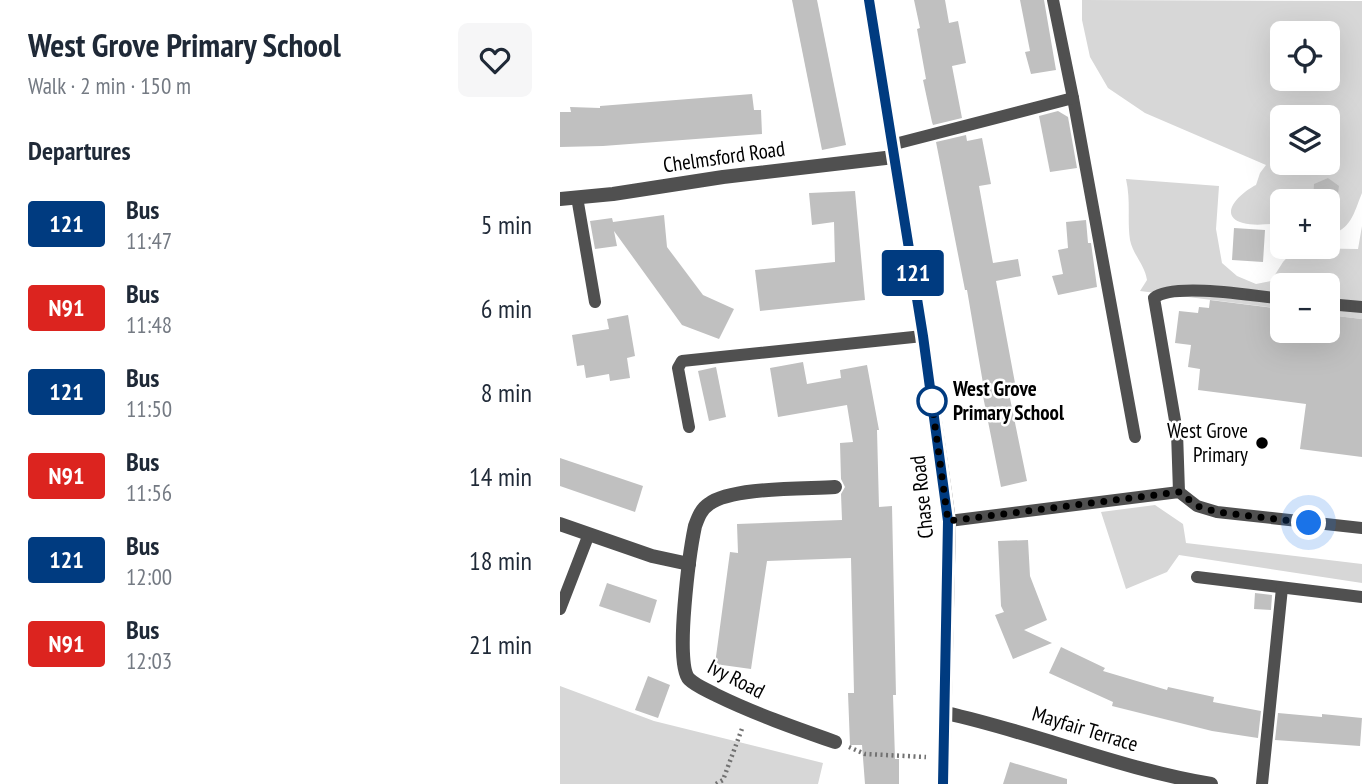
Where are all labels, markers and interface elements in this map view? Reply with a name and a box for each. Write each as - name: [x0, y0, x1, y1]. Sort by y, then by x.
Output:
- map controls: [1270, 21, 1340, 343]
- button: locate: [1270, 21, 1340, 91]
- text: West Grove Primary School: [28, 23, 341, 66]
- button: heart: [458, 23, 532, 97]
- text: Walk · 2 min · 150 m: [28, 71, 191, 100]
- button: layers: [1270, 105, 1340, 175]
- text: Departures: [28, 134, 131, 167]
- street label: Chelmsford Road: [661, 135, 787, 178]
- button: +: [1270, 189, 1340, 259]
- text: Bus: [126, 193, 159, 226]
- text: 121: [49, 208, 84, 239]
- text: 5 min: [481, 208, 532, 241]
- text: 11:47: [126, 226, 172, 255]
- line badge: 121: [873, 250, 953, 296]
- text: 121: [896, 257, 930, 288]
- button: −: [1270, 273, 1340, 343]
- text: Bus: [126, 277, 159, 310]
- text: N91: [49, 292, 84, 323]
- text: 6 min: [481, 292, 532, 325]
- text: 11:48: [126, 310, 172, 339]
- text: Bus: [126, 361, 159, 394]
- place label: West Grove Primary School: [952, 375, 1065, 426]
- text: 121: [49, 376, 84, 407]
- text: 8 min: [481, 376, 532, 409]
- marker: West Grove Primary School: [917, 386, 947, 416]
- text: 11:50: [126, 394, 172, 423]
- place label: West Grove Primary: [1167, 417, 1248, 468]
- marker: West Grove Primary: [1254, 435, 1270, 451]
- text: Bus: [126, 445, 159, 478]
- street label: Chase Road: [904, 454, 939, 540]
- text: N91: [49, 460, 84, 491]
- text: 14 min: [469, 460, 532, 493]
- text: 11:56: [126, 478, 172, 507]
- your location: [1291, 505, 1326, 540]
- text: Bus: [126, 529, 159, 562]
- text: 121: [49, 544, 84, 575]
- text: 18 min: [469, 544, 532, 577]
- text: 12:00: [126, 562, 172, 591]
- text: Bus: [126, 613, 159, 646]
- text: N91: [49, 628, 84, 659]
- text: 21 min: [469, 628, 532, 661]
- text: 12:03: [126, 646, 172, 675]
- street label: Ivy Road: [703, 653, 769, 704]
- street label: Mayfair Terrace: [1029, 700, 1141, 757]

